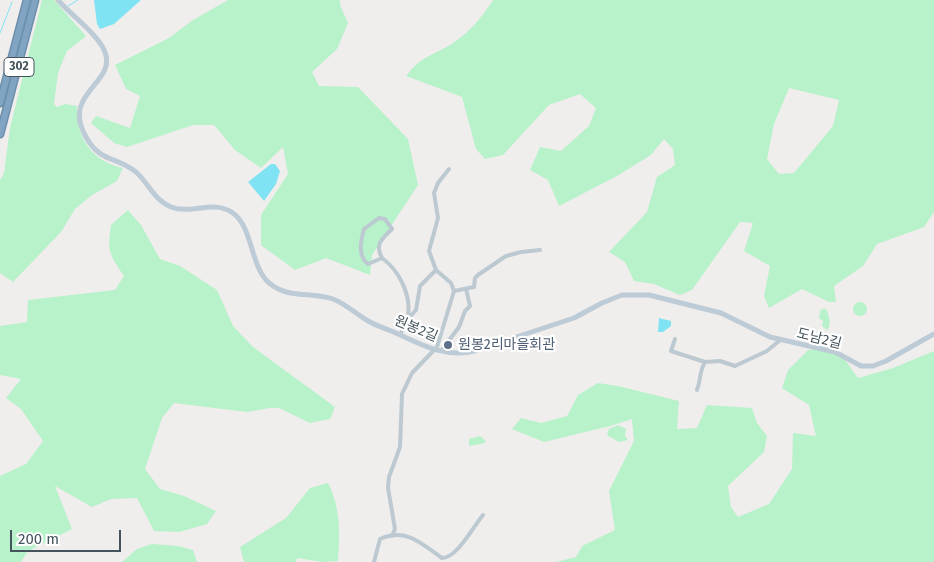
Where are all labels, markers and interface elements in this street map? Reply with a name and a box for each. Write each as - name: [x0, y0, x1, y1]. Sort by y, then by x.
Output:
- road number: 302: [4, 58, 34, 76]
- street label: 원봉2길: [392, 312, 440, 346]
- street label: 도남2길: [795, 325, 843, 353]
- place label: 원봉2리마을회관: [458, 337, 555, 353]
- marker: 원봉2리마을회관: [442, 339, 454, 351]
- scale bar: [12, 520, 124, 552]
- text: 200 m: [18, 530, 59, 548]

